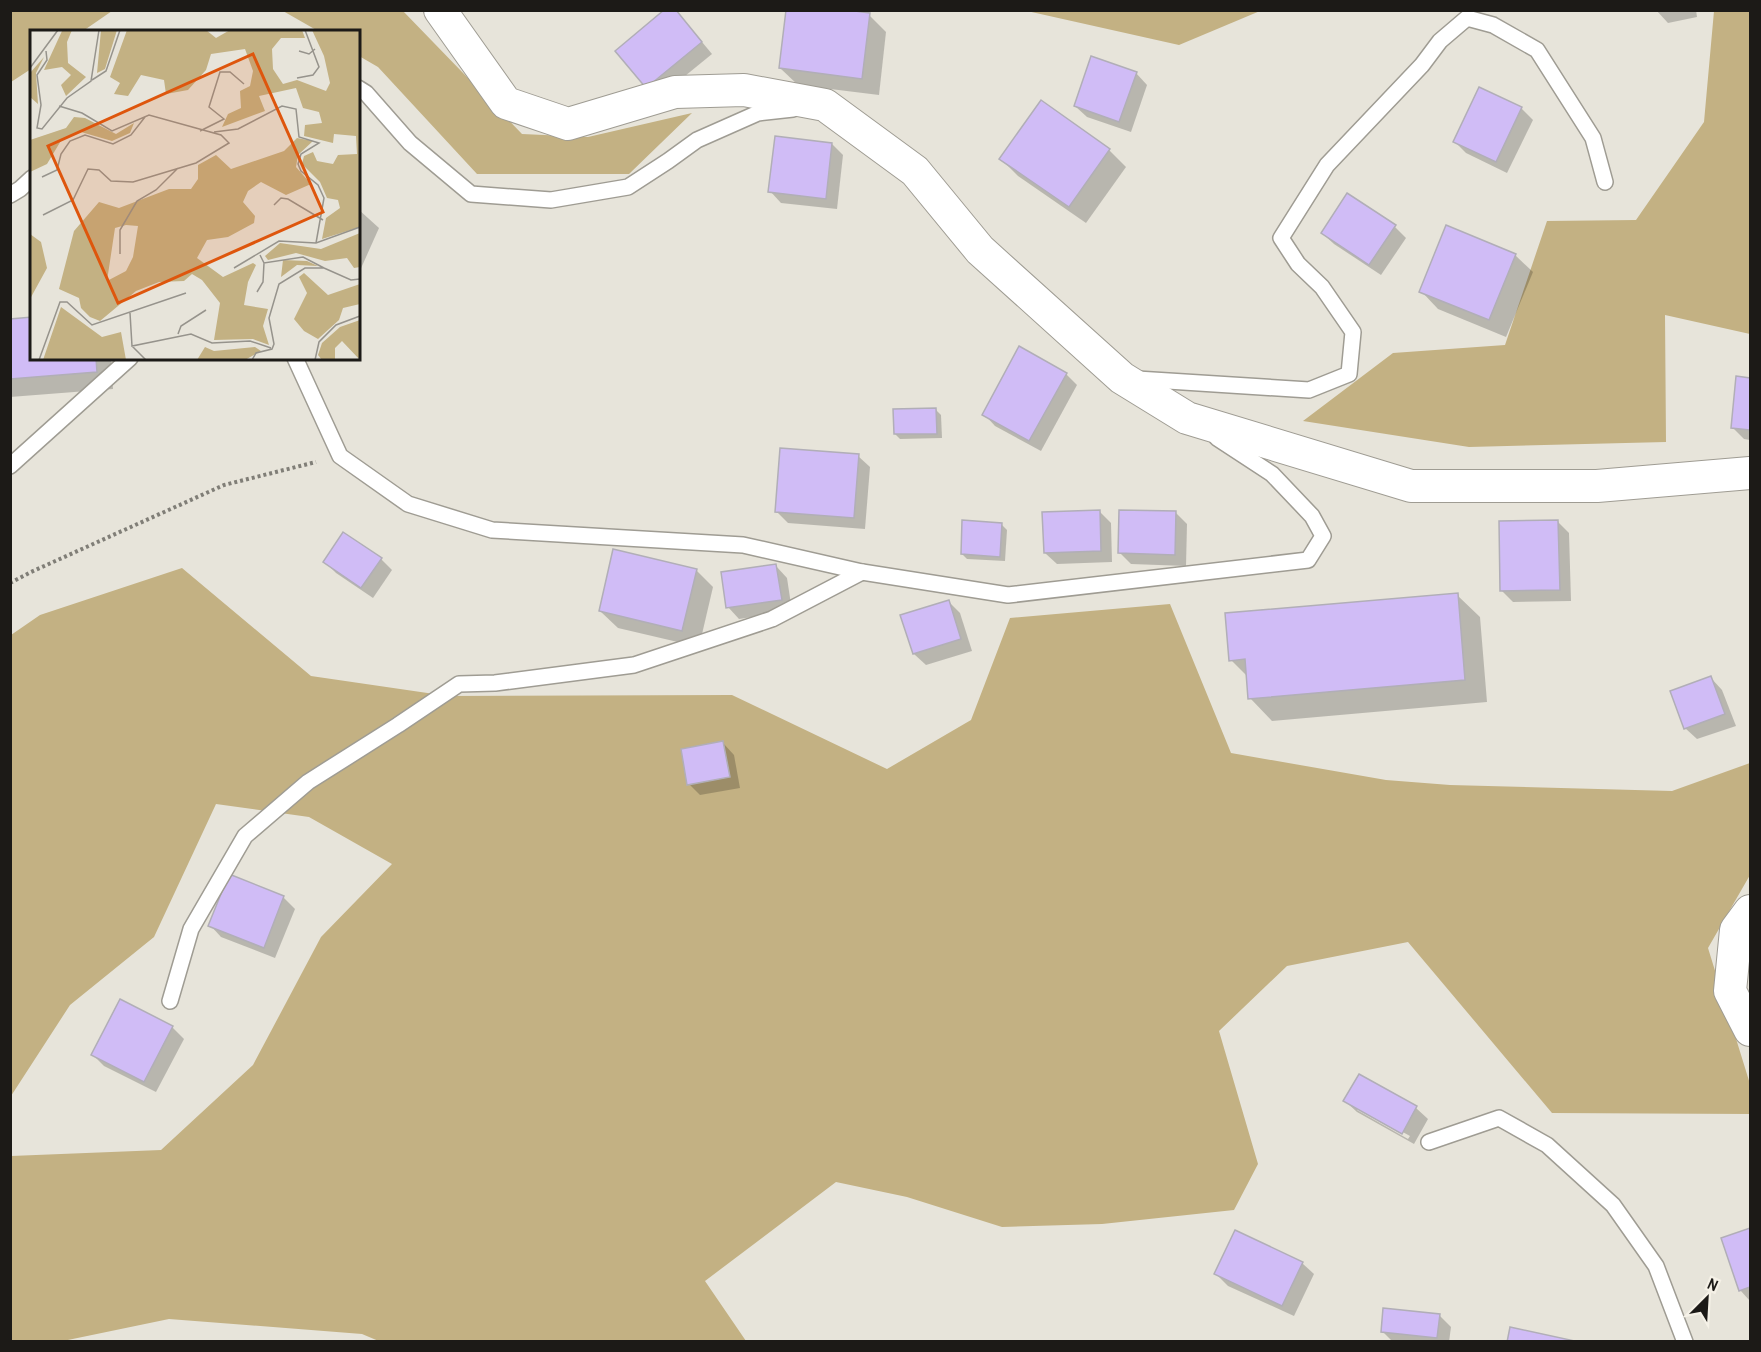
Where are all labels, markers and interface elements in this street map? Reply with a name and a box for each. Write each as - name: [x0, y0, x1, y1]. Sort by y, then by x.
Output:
- inset map: [30, 30, 360, 360]
- north arrow: [1677, 1268, 1737, 1328]
- text: N: [1704, 1272, 1722, 1296]

